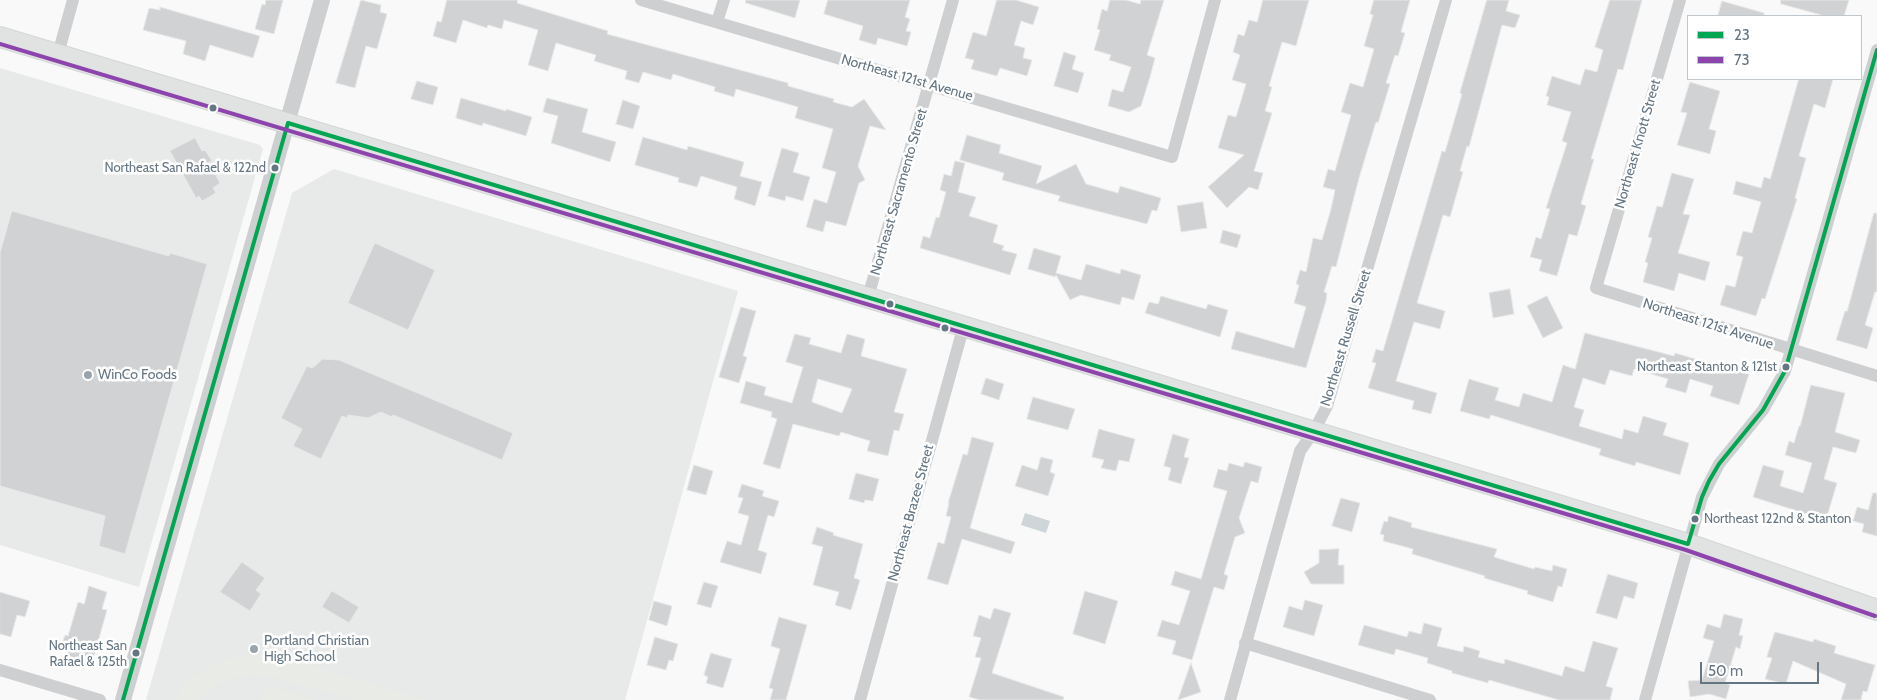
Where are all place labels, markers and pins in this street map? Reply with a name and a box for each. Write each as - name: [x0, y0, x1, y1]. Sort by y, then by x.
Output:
- unlabelled marker: [208, 103, 218, 113]
- place label: Northeast San Rafael & 122nd: [104, 160, 266, 176]
- marker: Northeast San Rafael & 122nd: [270, 163, 280, 173]
- unlabelled marker: [885, 299, 895, 309]
- unlabelled marker: [940, 323, 950, 333]
- place label: Northeast Stanton & 121st: [1637, 359, 1777, 375]
- marker: Northeast Stanton & 121st: [1781, 362, 1791, 372]
- place label: WinCo Foods: [98, 367, 177, 383]
- marker: WinCo Foods: [82, 369, 94, 381]
- place label: Northeast 122nd & Stanton: [1704, 511, 1851, 527]
- marker: Northeast 122nd & Stanton: [1690, 514, 1700, 524]
- place label: Portland Christian High School: [264, 633, 369, 666]
- place label: Northeast San Rafael & 125th: [49, 638, 127, 669]
- marker: Portland Christian High School: [248, 643, 260, 655]
- marker: Northeast San Rafael & 125th: [131, 648, 141, 658]

